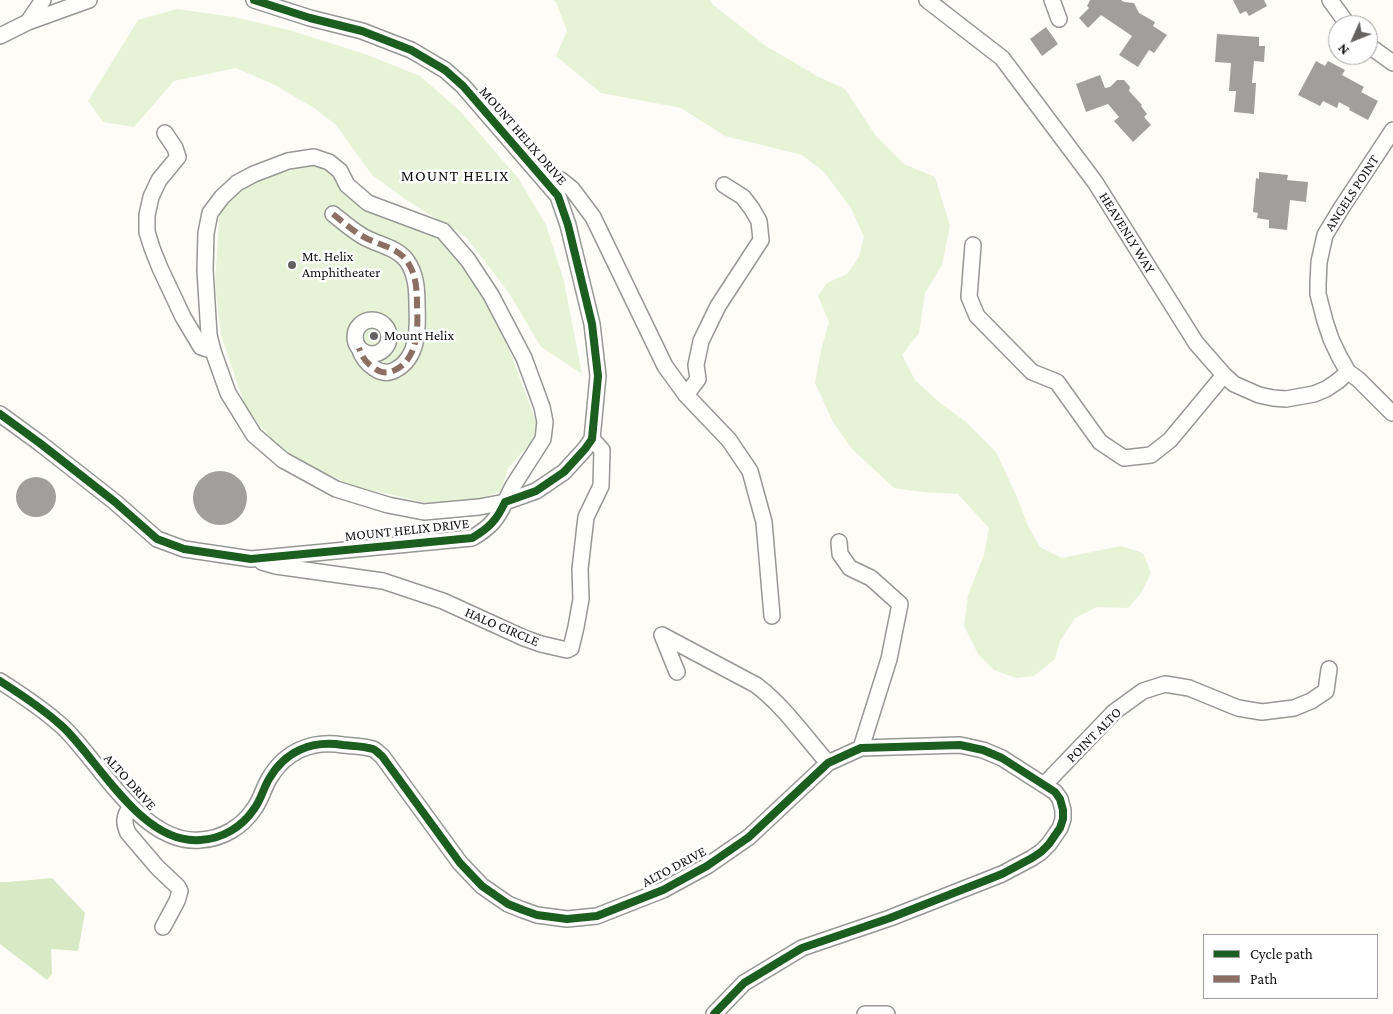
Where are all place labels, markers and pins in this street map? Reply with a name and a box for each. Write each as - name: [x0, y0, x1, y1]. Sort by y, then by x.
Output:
- place label: Mt. Helix Amphitheater: [302, 249, 380, 282]
- marker: Mt. Helix Amphitheater: [286, 259, 298, 271]
- place label: Mount Helix: [384, 328, 454, 344]
- marker: Mount Helix: [368, 330, 380, 342]

